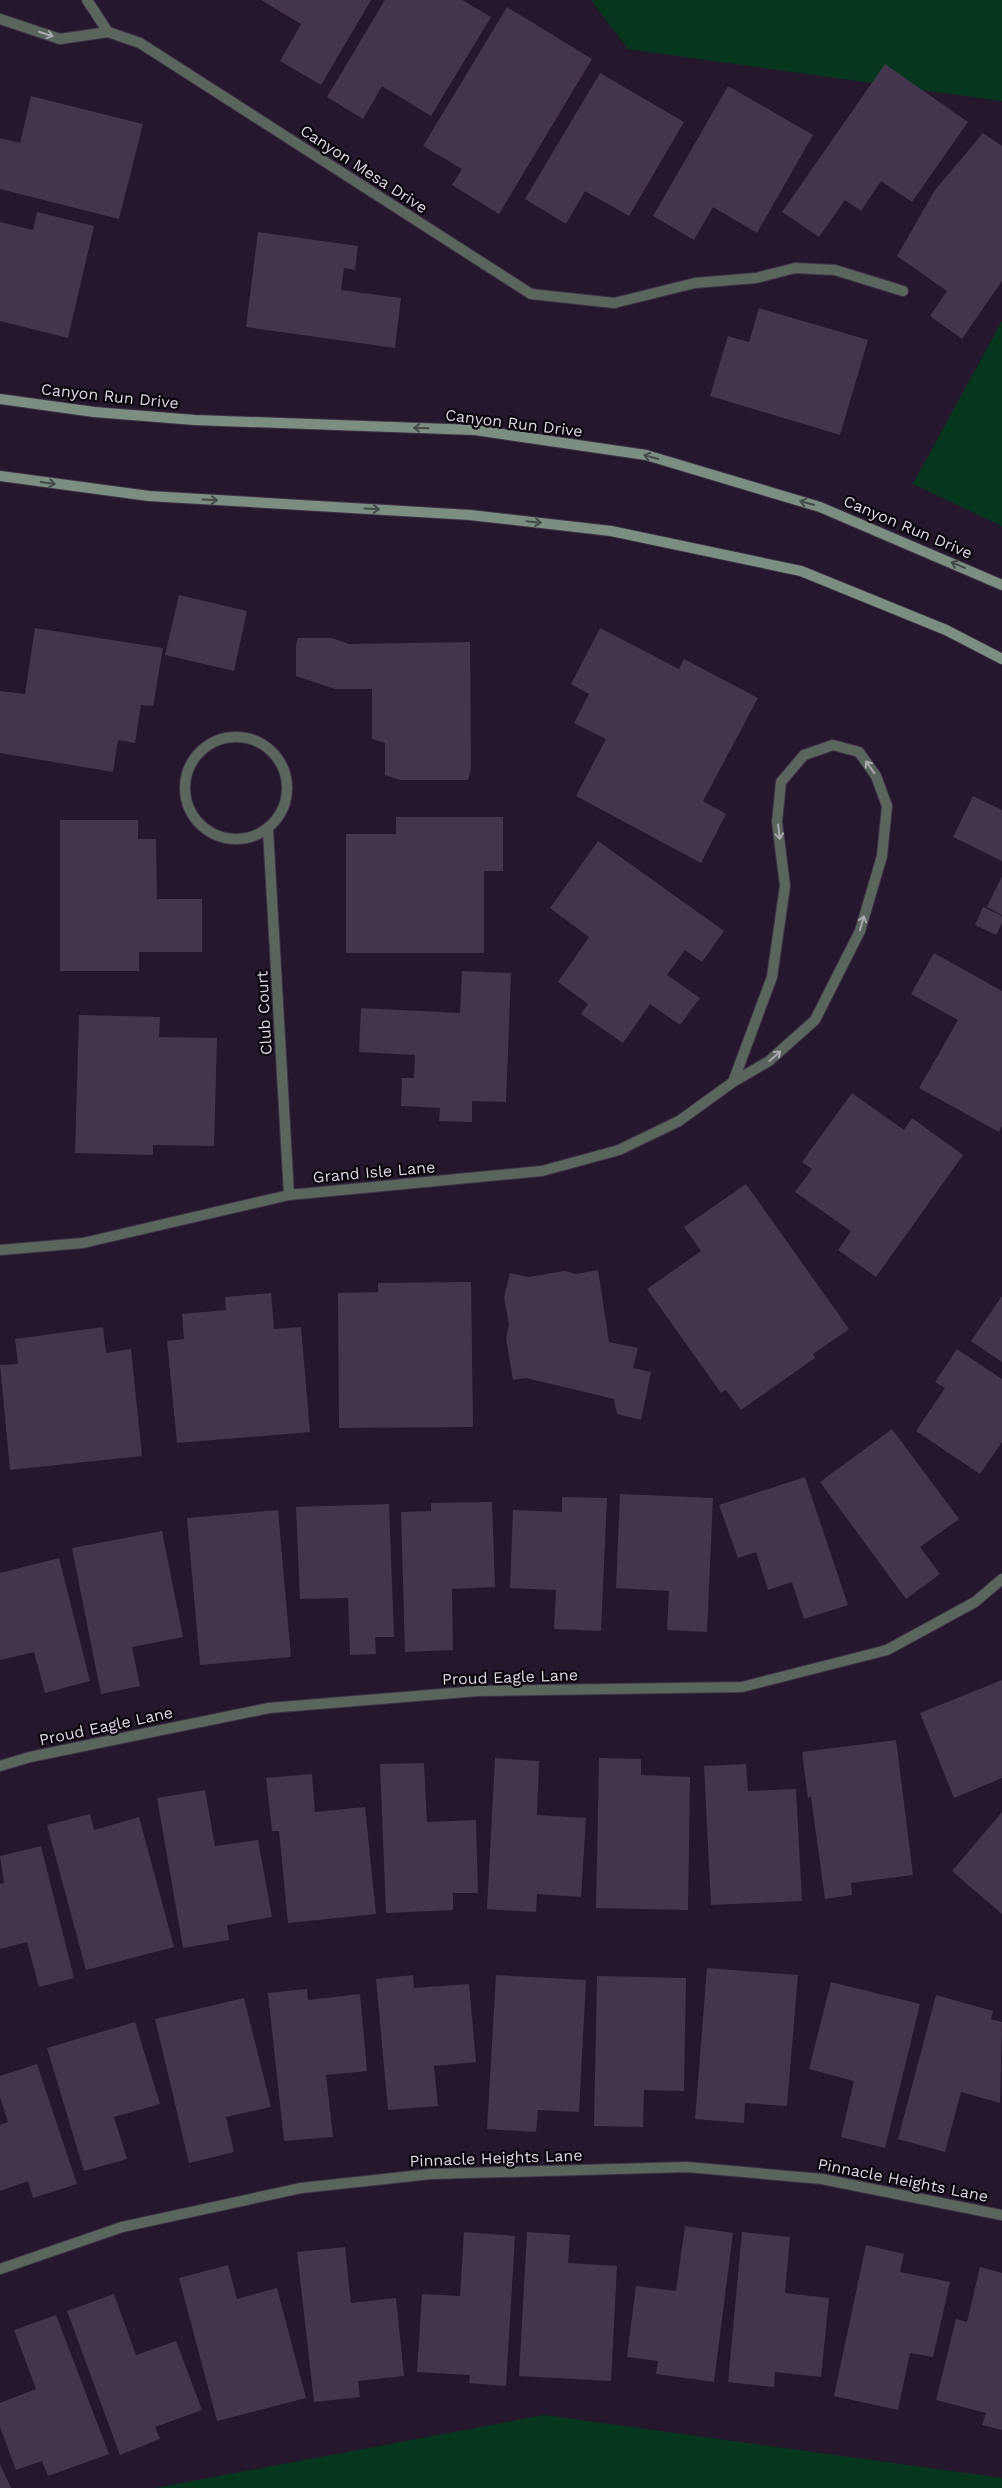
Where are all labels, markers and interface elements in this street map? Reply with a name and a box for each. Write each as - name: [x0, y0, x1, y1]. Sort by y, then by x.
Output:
- one-way arrow: [38, 30, 54, 39]
- street label: Canyon Mesa Drive: [297, 121, 431, 217]
- street label: Canyon Run Drive: [40, 379, 180, 413]
- street label: Canyon Run Drive: [444, 405, 584, 441]
- one-way arrow: [413, 423, 429, 432]
- one-way arrow: [644, 452, 660, 461]
- one-way arrow: [40, 478, 56, 488]
- street label: Canyon Run Drive: [841, 491, 975, 563]
- one-way arrow: [202, 495, 218, 504]
- one-way arrow: [800, 497, 816, 507]
- one-way arrow: [364, 505, 380, 514]
- one-way arrow: [526, 517, 542, 527]
- one-way arrow: [951, 559, 966, 569]
- one-way arrow: [865, 760, 875, 774]
- one-way arrow: [774, 824, 784, 840]
- one-way arrow: [858, 915, 868, 931]
- street label: Club Court: [252, 970, 276, 1056]
- one-way arrow: [768, 1050, 781, 1062]
- street label: Grand Isle Lane: [312, 1157, 436, 1187]
- street label: Proud Eagle Lane: [442, 1665, 578, 1689]
- street label: Proud Eagle Lane: [37, 1703, 175, 1749]
- street label: Pinnacle Heights Lane: [409, 2145, 583, 2171]
- street label: Pinnacle Heights Lane: [816, 2154, 990, 2206]

